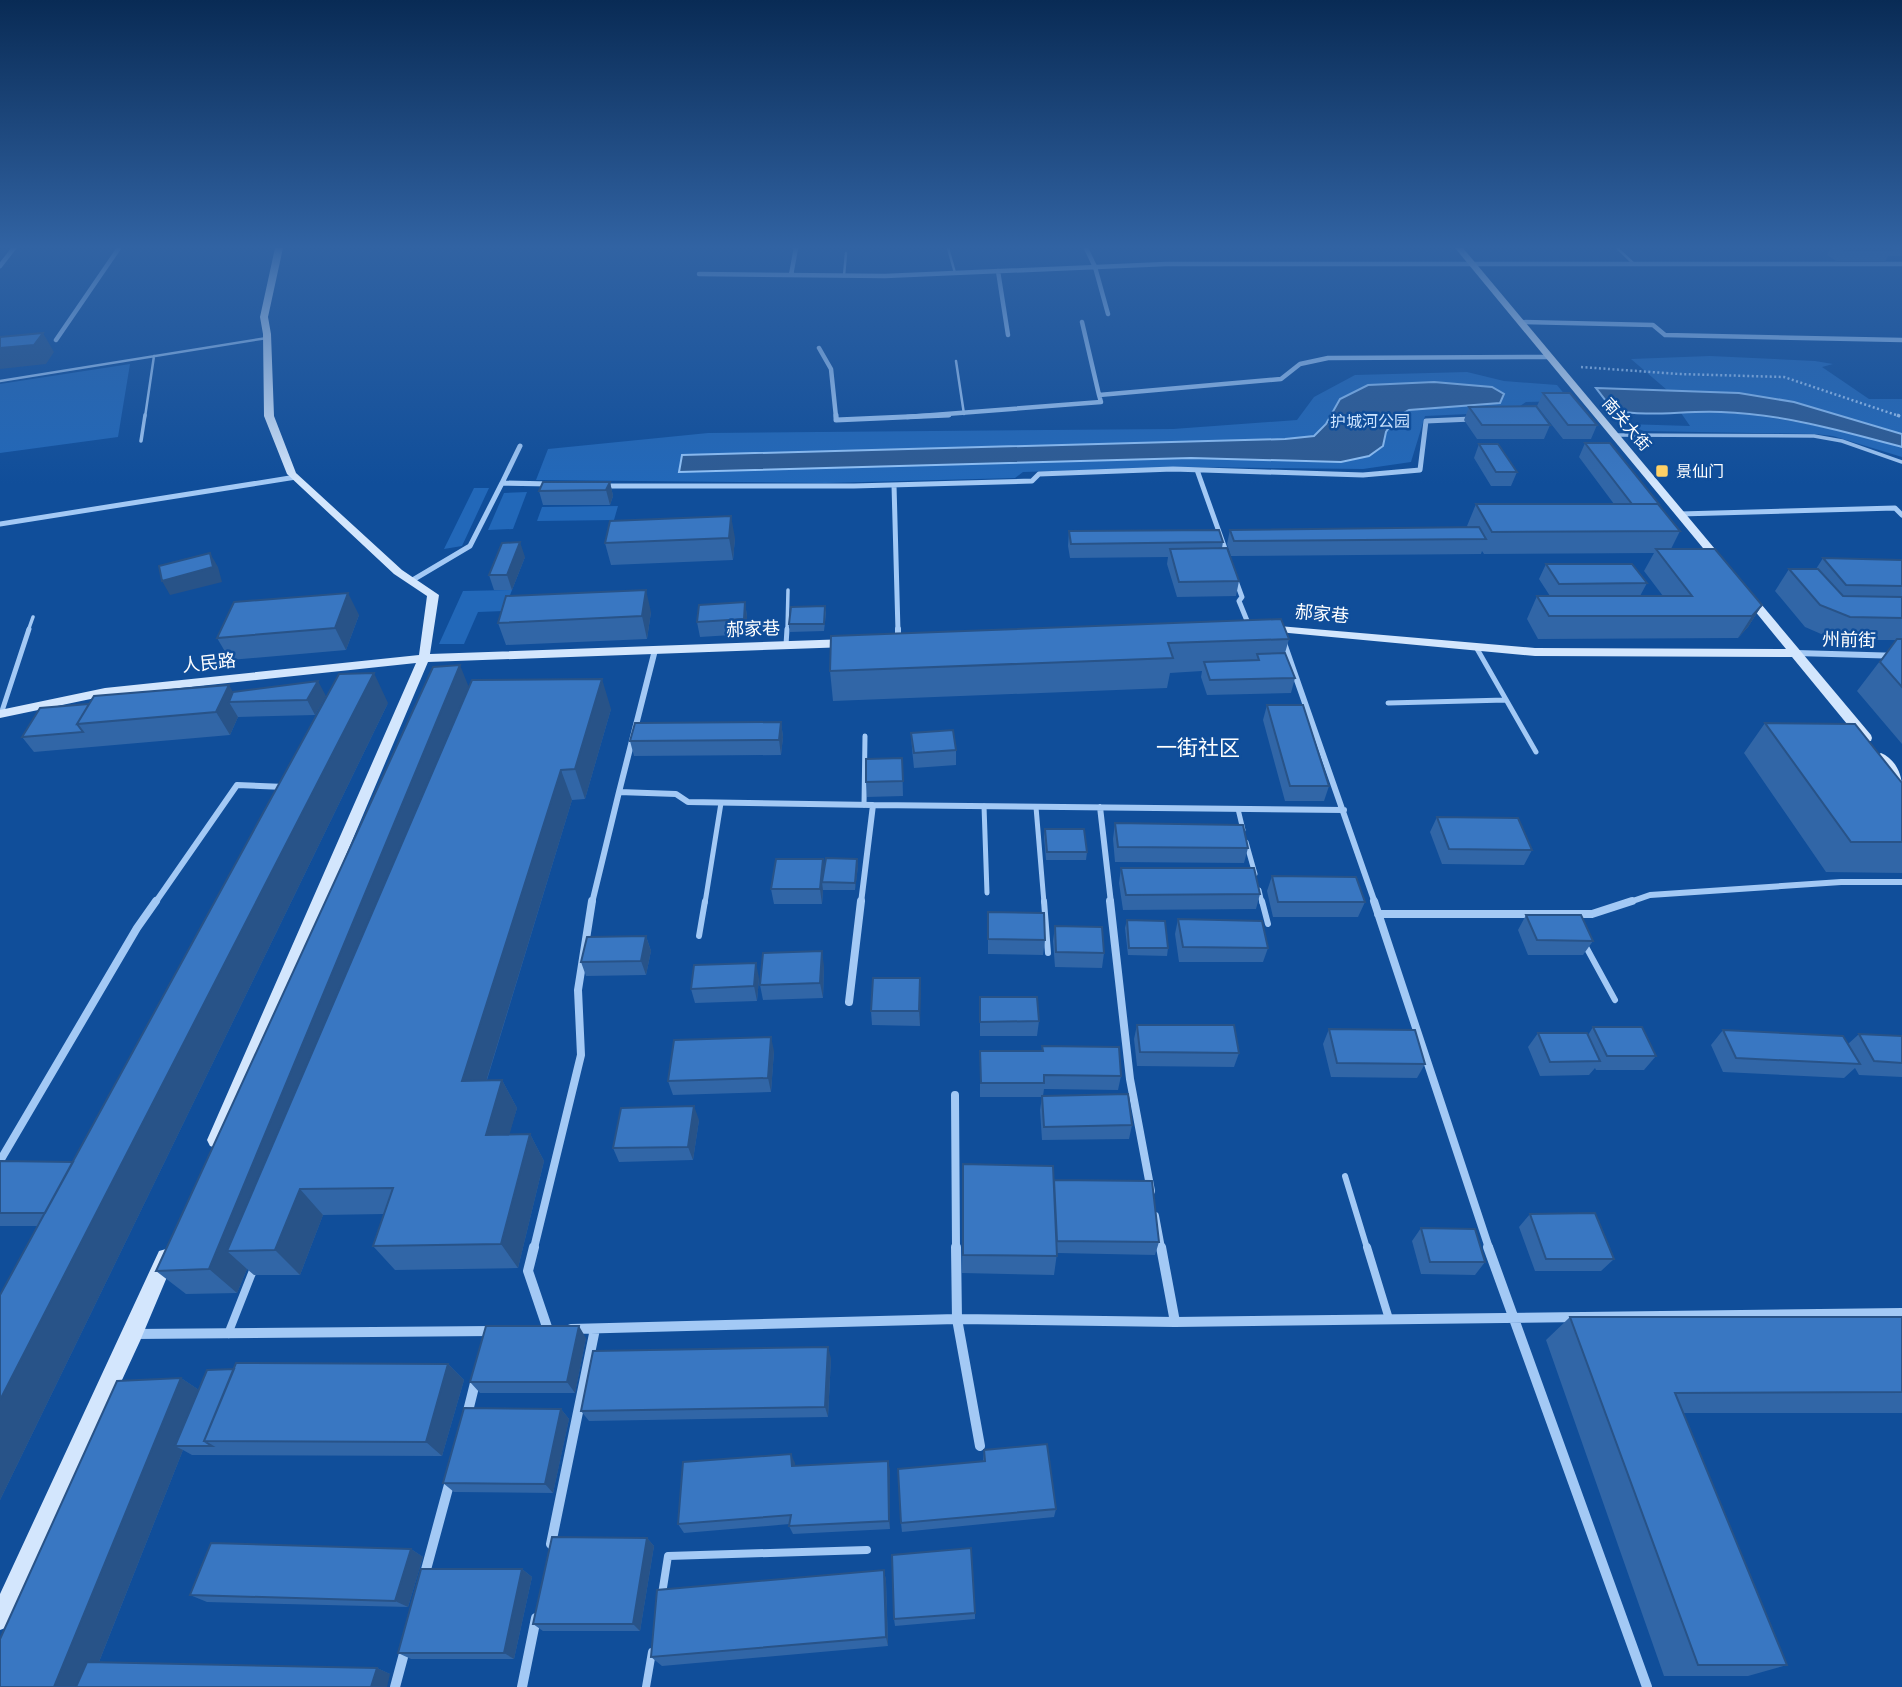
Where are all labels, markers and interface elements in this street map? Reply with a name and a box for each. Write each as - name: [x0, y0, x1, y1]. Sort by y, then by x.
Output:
- street label: 南关大街: [1598, 393, 1656, 455]
- park label: 护城河公园: [1330, 410, 1410, 432]
- place label: 景仙门: [1676, 460, 1724, 482]
- marker: 景仙门: [1654, 463, 1670, 479]
- street label: 郝家巷: [1294, 599, 1350, 627]
- street label: 郝家巷: [726, 615, 780, 641]
- street label: 州前街: [1822, 627, 1876, 651]
- street label: 人民路: [181, 647, 237, 677]
- district label: 一街社区: [1156, 733, 1240, 761]

